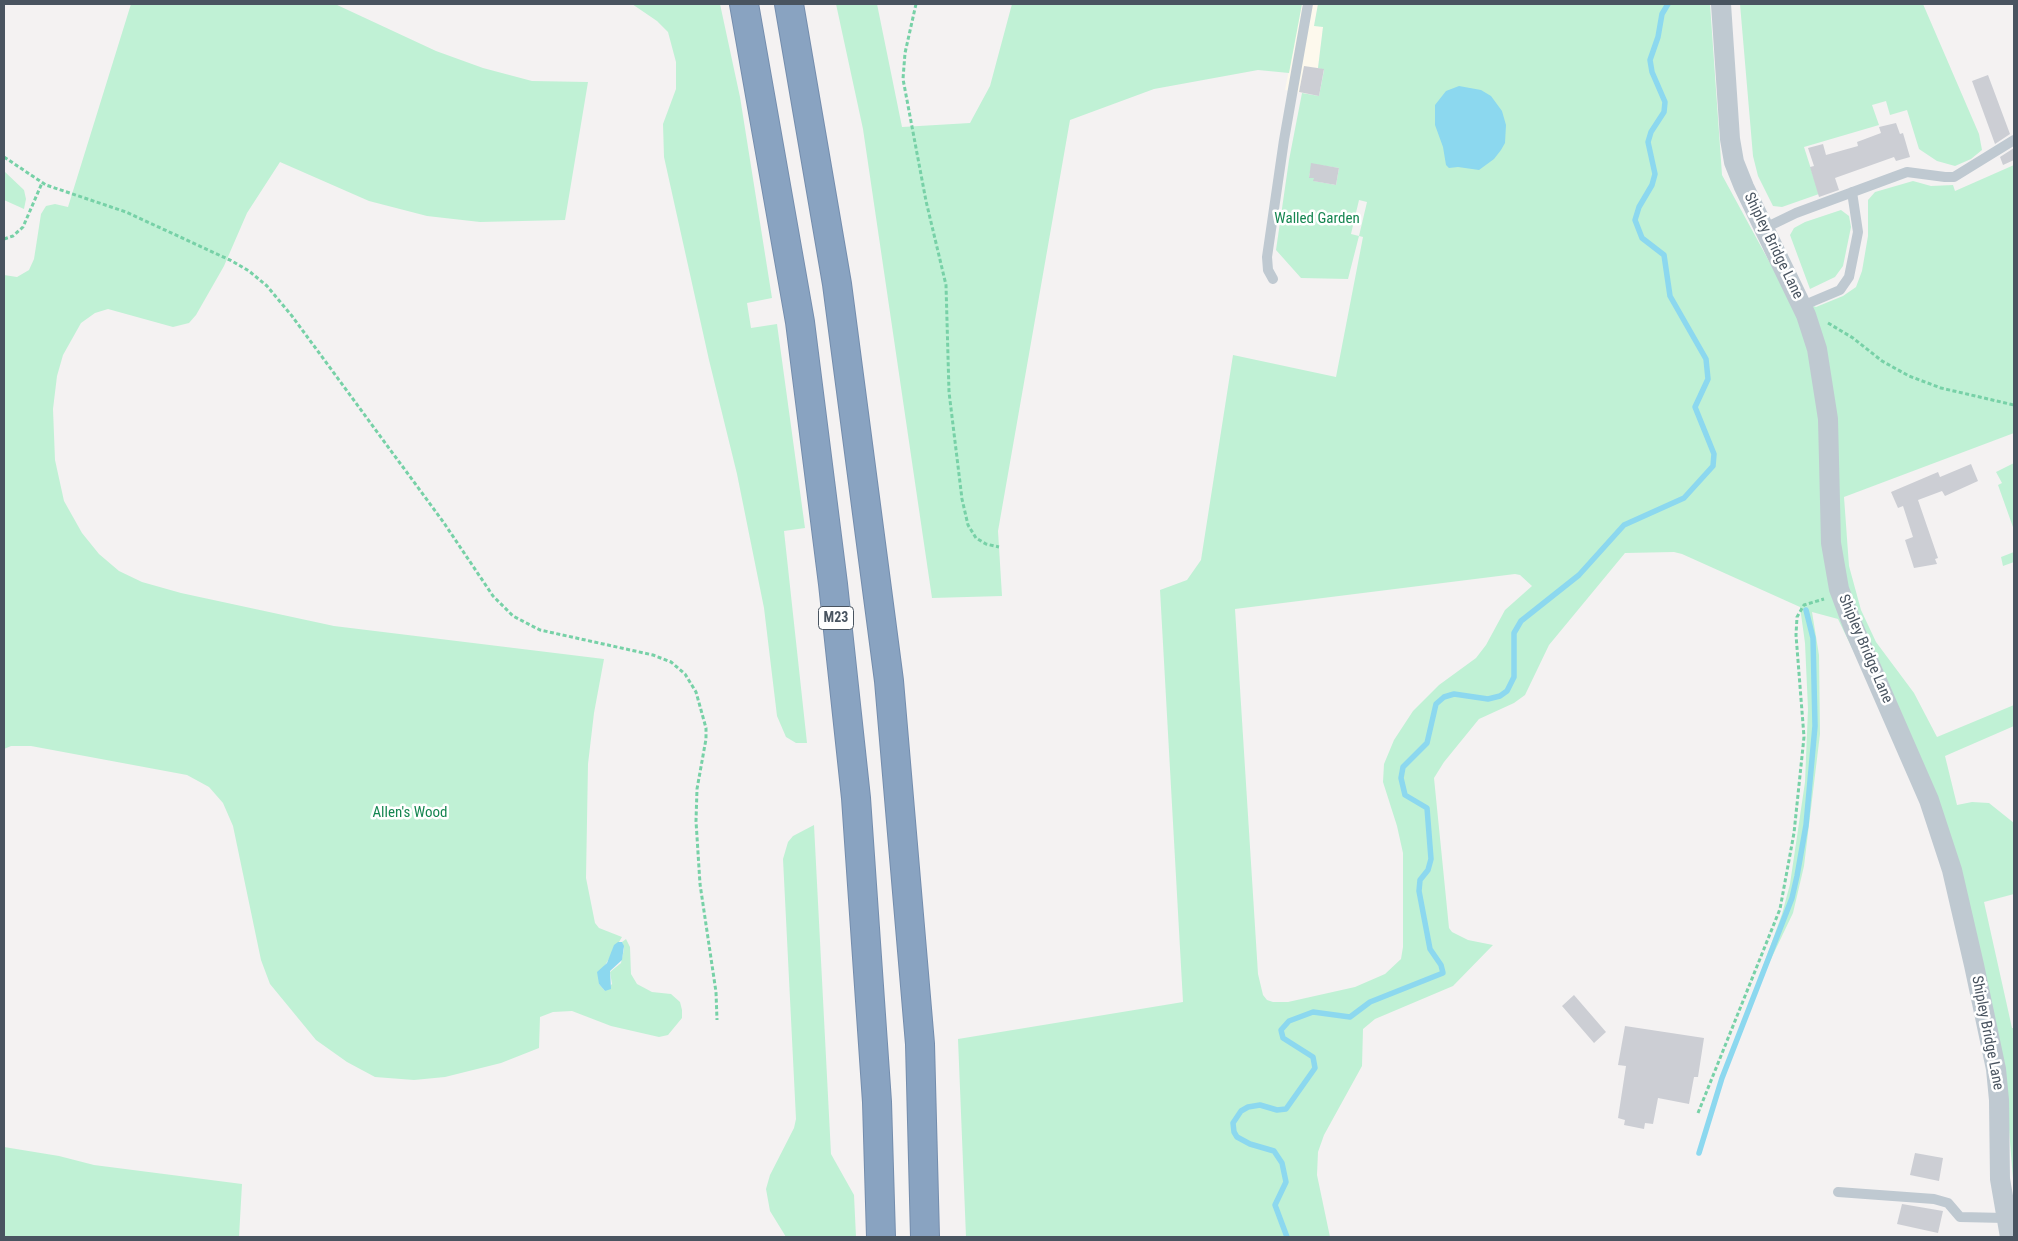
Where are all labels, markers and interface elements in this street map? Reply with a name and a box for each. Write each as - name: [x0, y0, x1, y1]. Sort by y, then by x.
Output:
- street label: Shipley Bridge Lane: [1739, 190, 1807, 302]
- park label: Walled Garden: [1274, 210, 1360, 228]
- street label: Shipley Bridge Lane: [1834, 592, 1896, 706]
- road number: M23: [818, 606, 854, 630]
- park label: Allen's Wood: [372, 804, 448, 822]
- street label: Shipley Bridge Lane: [1967, 974, 2007, 1092]

